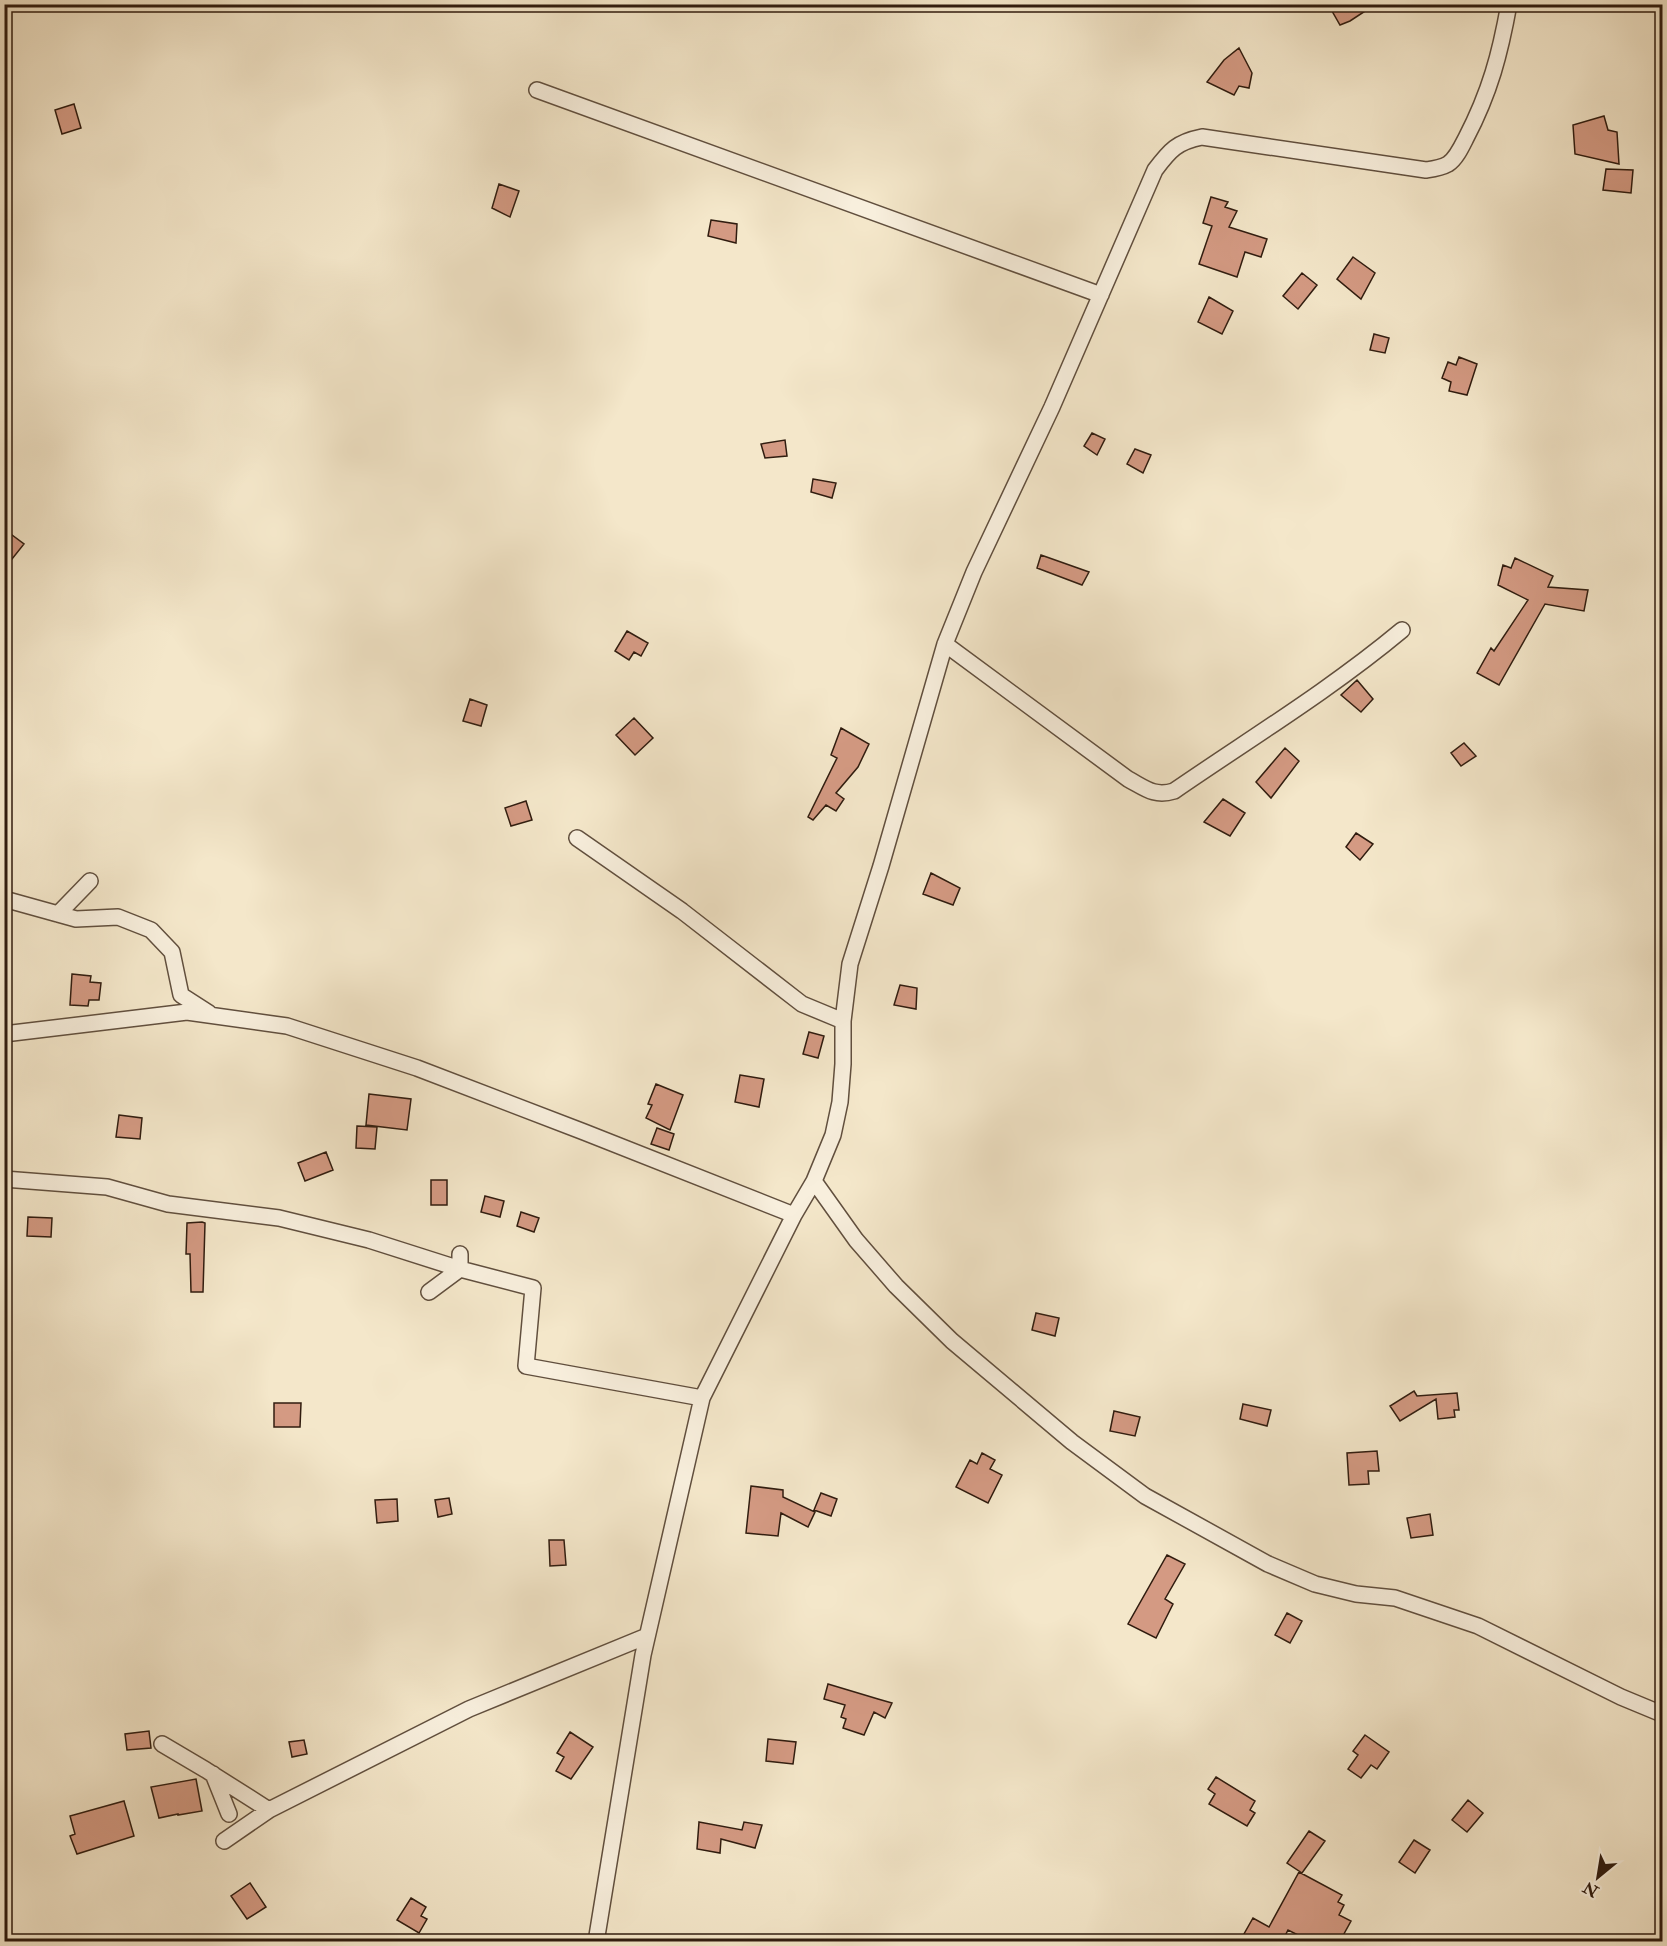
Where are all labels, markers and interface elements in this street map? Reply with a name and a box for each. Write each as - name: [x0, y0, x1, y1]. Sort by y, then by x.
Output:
- north arrow: [1568, 1847, 1628, 1907]
- text: N: [1579, 1877, 1603, 1902]

